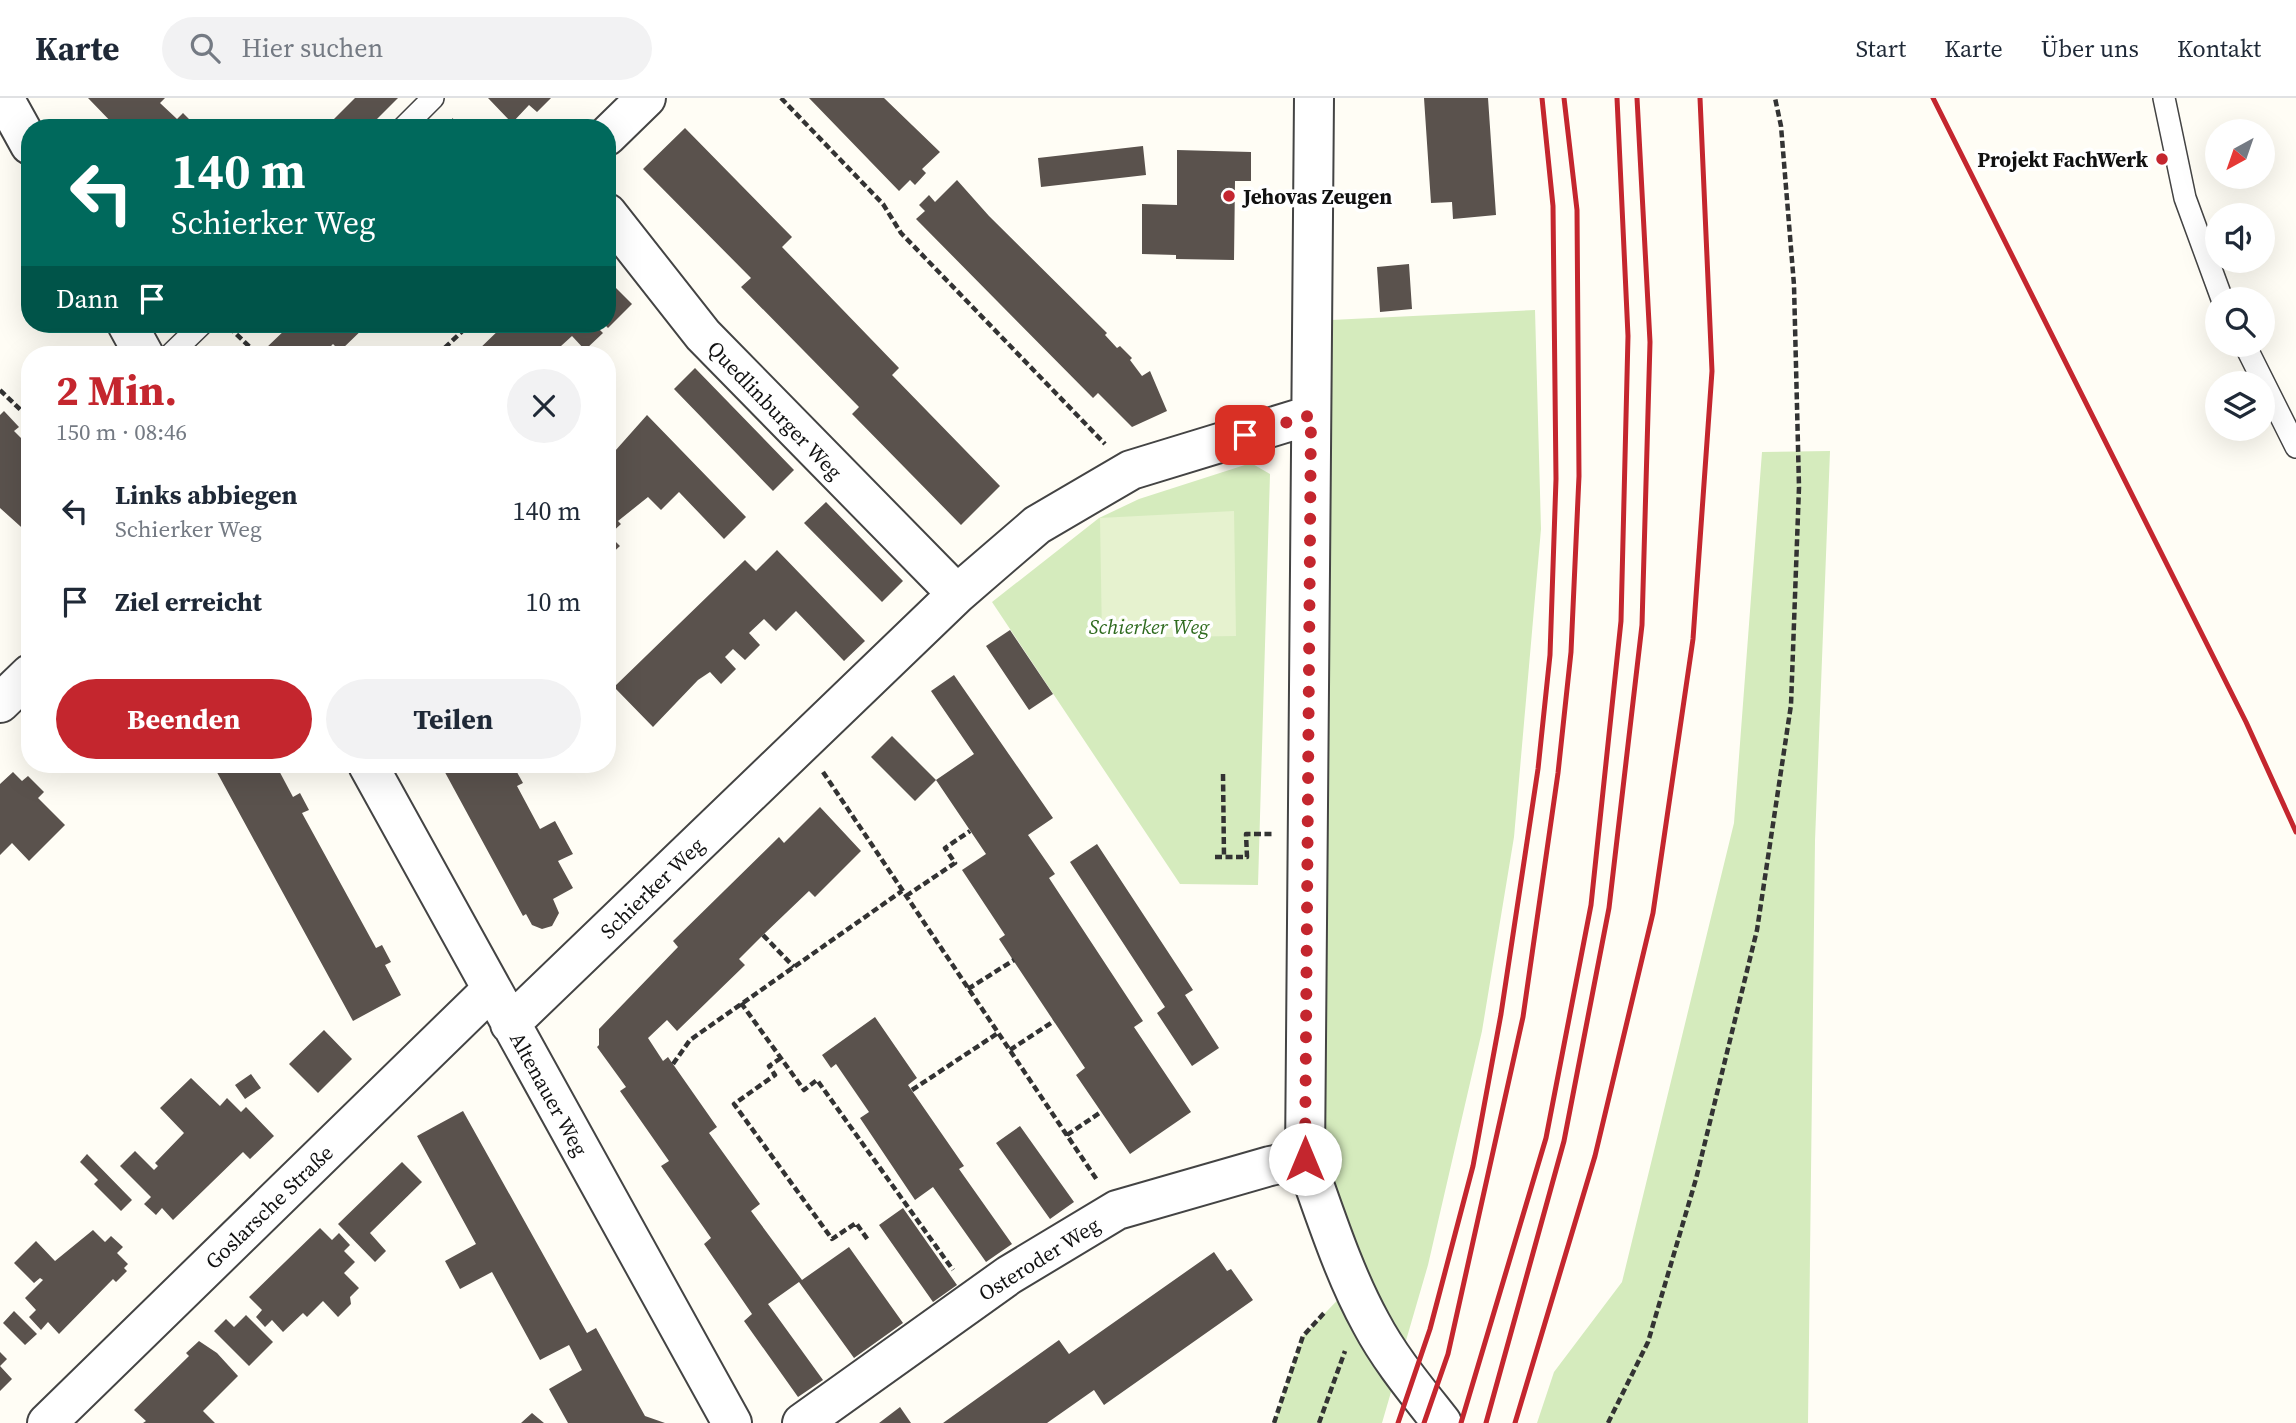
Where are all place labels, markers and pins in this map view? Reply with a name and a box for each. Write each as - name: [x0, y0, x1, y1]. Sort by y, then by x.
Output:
- place label: Projekt FachWerk: [1977, 145, 2148, 174]
- marker: Projekt FachWerk: [2154, 151, 2170, 167]
- place label: Jehovas Zeugen: [1241, 182, 1392, 211]
- marker: Jehovas Zeugen: [1221, 188, 1237, 204]
- pin: [1215, 405, 1275, 465]

